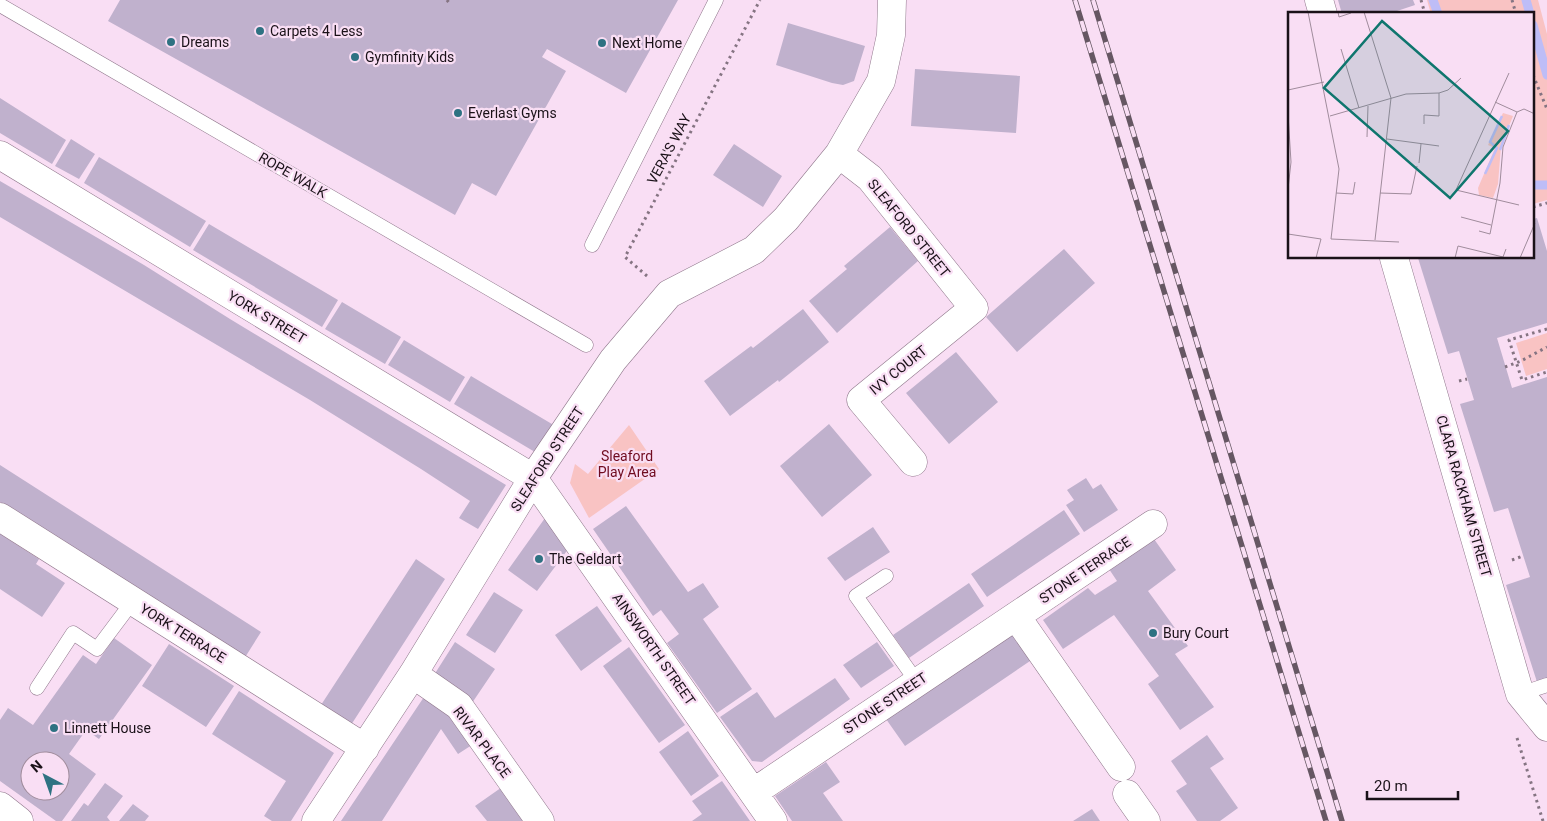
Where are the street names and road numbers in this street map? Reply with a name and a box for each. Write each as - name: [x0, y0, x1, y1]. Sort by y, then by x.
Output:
- street label: VERA'S WAY: [644, 111, 694, 187]
- street label: ROPE WALK: [256, 149, 330, 201]
- street label: SLEAFORD STREET: [865, 176, 954, 281]
- street label: YORK STREET: [225, 287, 310, 347]
- street label: IVY COURT: [866, 342, 930, 398]
- street label: SLEAFORD STREET: [507, 403, 587, 514]
- street label: CLARA RACKHAM STREET: [1433, 413, 1495, 579]
- street label: STONE TERRACE: [1036, 533, 1134, 607]
- street label: AINSWORTH STREET: [609, 590, 699, 709]
- street label: YORK TERRACE: [137, 600, 229, 666]
- street label: STONE STREET: [840, 669, 930, 737]
- street label: RIVAR PLACE: [450, 703, 514, 781]

